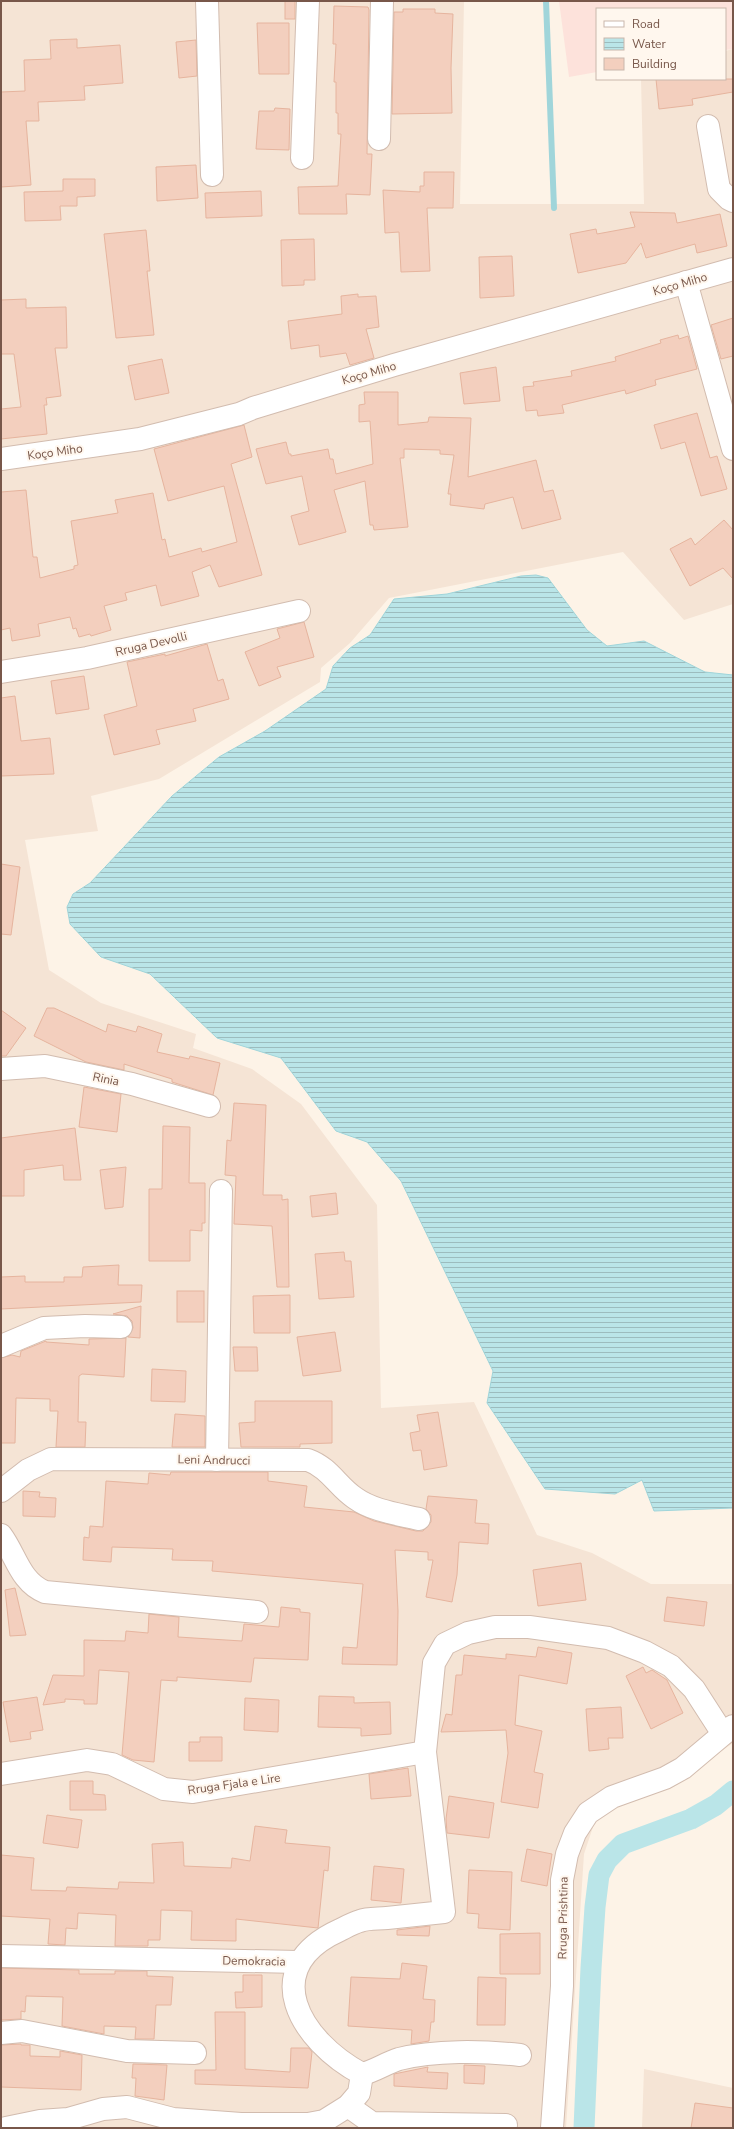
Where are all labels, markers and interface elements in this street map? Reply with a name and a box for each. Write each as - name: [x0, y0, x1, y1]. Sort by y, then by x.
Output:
- legend: [596, 8, 726, 80]
- text: Road: [632, 16, 660, 32]
- text: Water: [632, 36, 666, 52]
- text: Building: [632, 56, 677, 72]
- street label: Koço Miho: [651, 269, 709, 299]
- street label: Koço Miho: [340, 358, 398, 388]
- street label: Koço Miho: [26, 440, 84, 464]
- street label: Rruga Devolli: [113, 628, 189, 660]
- street label: Rinia: [91, 1068, 121, 1090]
- street label: Leni Andrucci: [177, 1451, 251, 1469]
- street label: Rruga Fjala e Lire: [187, 1770, 281, 1798]
- street label: Rruga Prishtina: [554, 1876, 572, 1960]
- street label: Demokracia: [222, 1952, 286, 1970]

